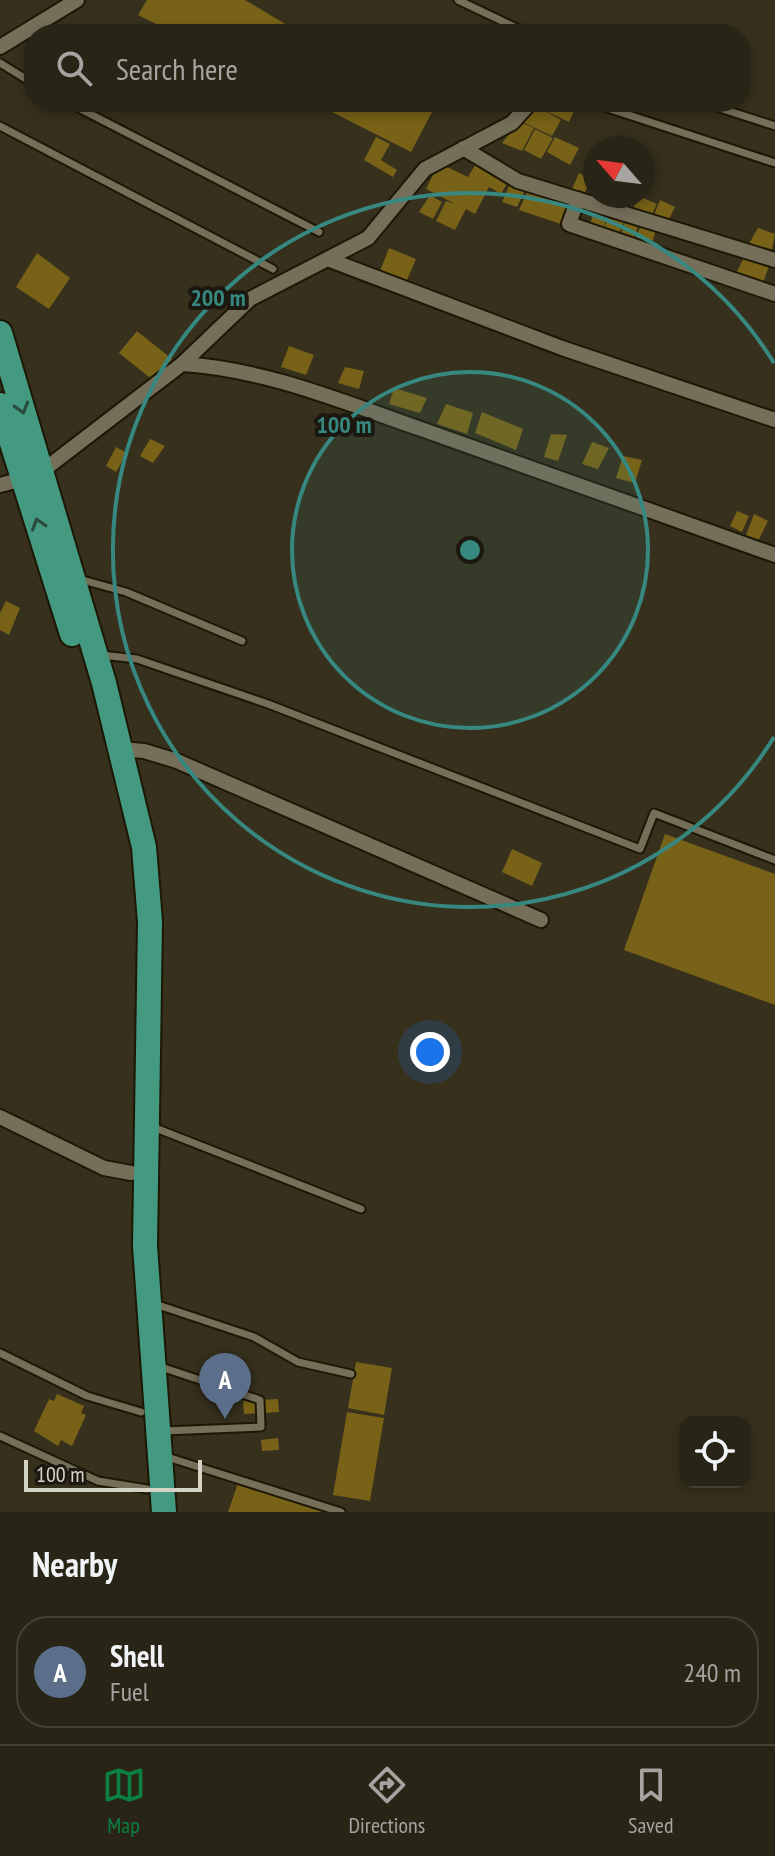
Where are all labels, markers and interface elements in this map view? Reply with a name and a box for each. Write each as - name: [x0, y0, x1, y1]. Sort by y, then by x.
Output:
- search box: [24, 24, 751, 112]
- icon: search: [52, 46, 96, 90]
- text: Search here: [116, 49, 238, 88]
- north arrow: [583, 136, 655, 208]
- text: 200 m: [190, 282, 246, 313]
- one-way arrow: [13, 400, 29, 414]
- text: 100 m: [316, 409, 372, 440]
- one-way arrow: [31, 517, 47, 531]
- centre of rings: [456, 536, 484, 564]
- your location: [410, 1032, 450, 1072]
- pin: A: [199, 1353, 251, 1419]
- map controls: [679, 1416, 751, 1488]
- button: locate: [679, 1416, 751, 1488]
- scale bar: [24, 1456, 202, 1492]
- text: 100 m: [36, 1460, 85, 1488]
- text: Nearby: [32, 1542, 117, 1586]
- text: Shell: [110, 1636, 164, 1675]
- text: A: [53, 1656, 67, 1689]
- text: 240 m: [683, 1656, 741, 1689]
- text: Fuel: [110, 1675, 149, 1708]
- tab: Map: [102, 1763, 146, 1839]
- tab: Directions: [349, 1763, 425, 1839]
- tab: Saved: [628, 1763, 673, 1839]

